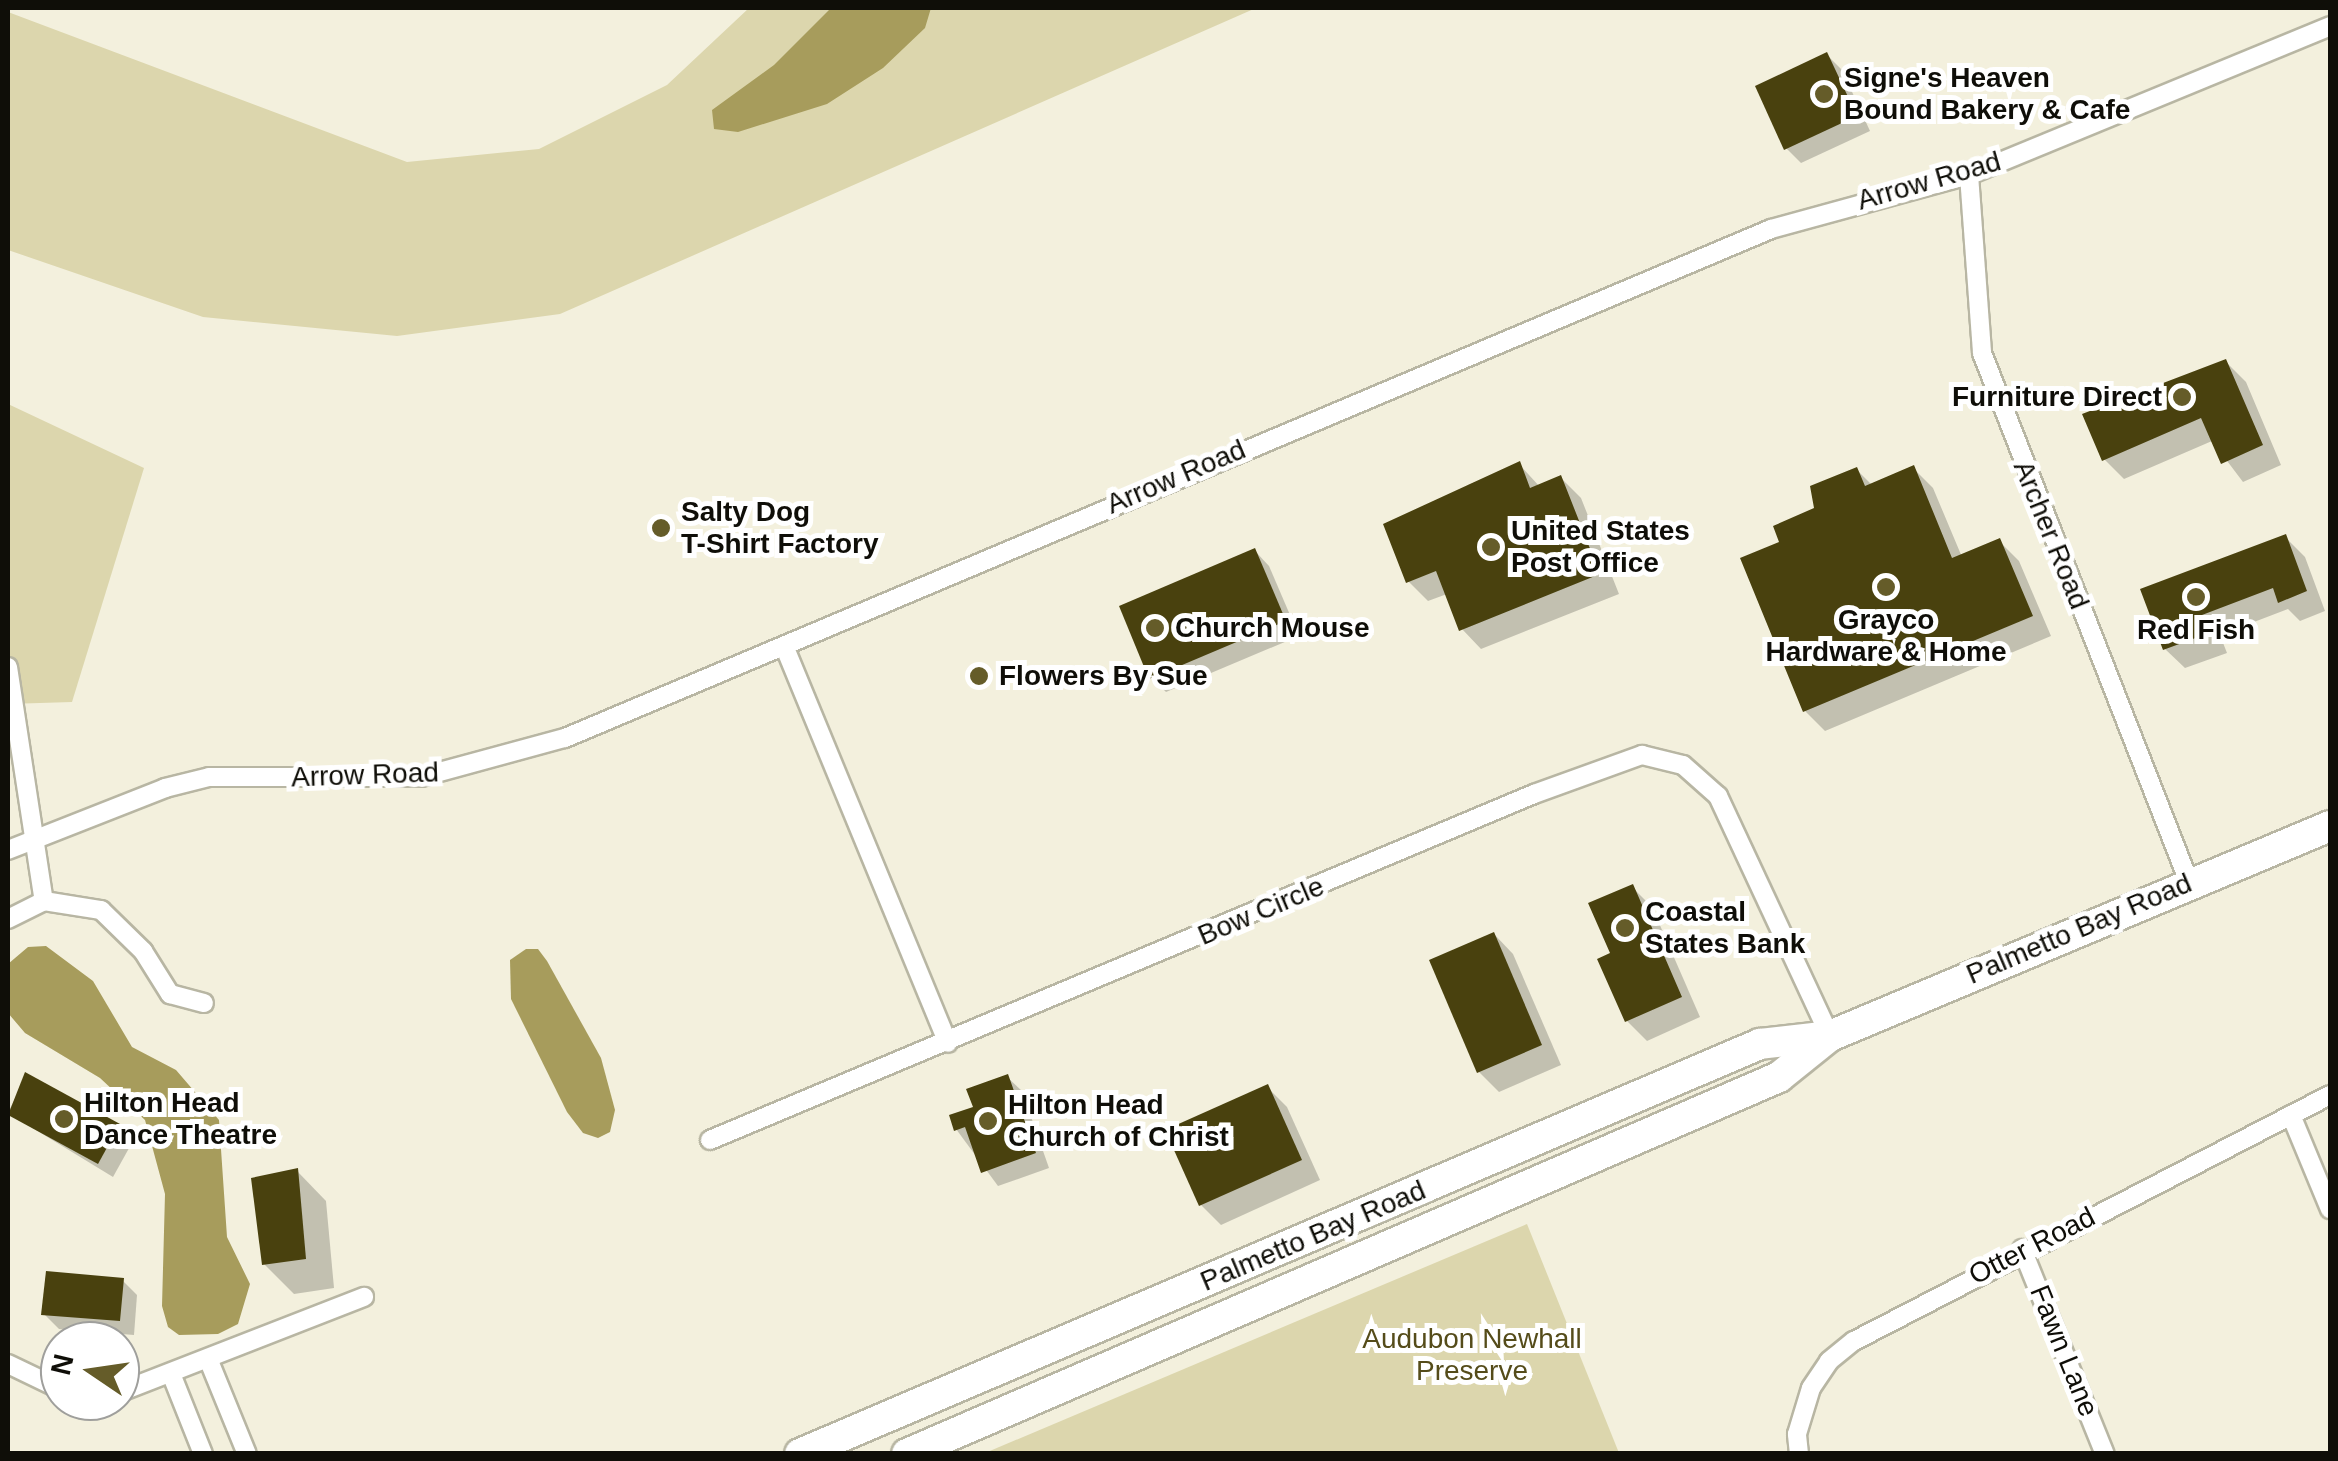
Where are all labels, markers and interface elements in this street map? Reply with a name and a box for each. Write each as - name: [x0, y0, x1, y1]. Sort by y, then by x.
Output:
- place label: Signe's Heaven Bound Bakery & Cafe: [1844, 61, 2130, 127]
- marker: Signe's Heaven Bound Bakery & Cafe: [1813, 83, 1835, 105]
- street label: Arrow Road: [1853, 144, 2005, 218]
- place label: Furniture Direct: [1952, 380, 2162, 414]
- marker: Furniture Direct: [2171, 386, 2193, 408]
- street label: Arrow Road: [1101, 433, 1251, 521]
- street label: Archer Road: [2006, 456, 2096, 614]
- place label: Salty Dog T-Shirt Factory: [681, 495, 879, 561]
- place label: United States Post Office: [1511, 514, 1690, 580]
- marker: Salty Dog T-Shirt Factory: [650, 517, 672, 539]
- marker: United States Post Office: [1480, 536, 1502, 558]
- marker: Grayco Hardware & Home: [1875, 576, 1897, 598]
- marker: Red Fish: [2185, 586, 2207, 608]
- place label: Grayco Hardware & Home: [1765, 603, 2007, 669]
- place label: Church Mouse: [1175, 611, 1369, 645]
- place label: Red Fish: [2137, 613, 2255, 647]
- marker: Church Mouse: [1144, 617, 1166, 639]
- place label: Flowers By Sue: [999, 659, 1208, 693]
- marker: Flowers By Sue: [968, 665, 990, 687]
- street label: Arrow Road: [291, 756, 439, 794]
- street label: Palmetto Bay Road: [1961, 866, 2197, 992]
- street label: Bow Circle: [1193, 869, 1329, 953]
- place label: Coastal States Bank: [1645, 895, 1805, 961]
- marker: Coastal States Bank: [1614, 917, 1636, 939]
- place label: Hilton Head Dance Theatre: [84, 1086, 277, 1152]
- place label: Hilton Head Church of Christ: [1008, 1088, 1229, 1154]
- marker: Hilton Head Dance Theatre: [53, 1108, 75, 1130]
- marker: Hilton Head Church of Christ: [977, 1110, 999, 1132]
- street label: Palmetto Bay Road: [1195, 1173, 1431, 1299]
- street label: Otter Road: [1963, 1200, 2101, 1292]
- street label: Fawn Lane: [2022, 1280, 2106, 1422]
- north arrow: [40, 1321, 140, 1421]
- park label: Audubon Newhall Preserve: [1362, 1322, 1582, 1388]
- text: N: [45, 1351, 80, 1378]

